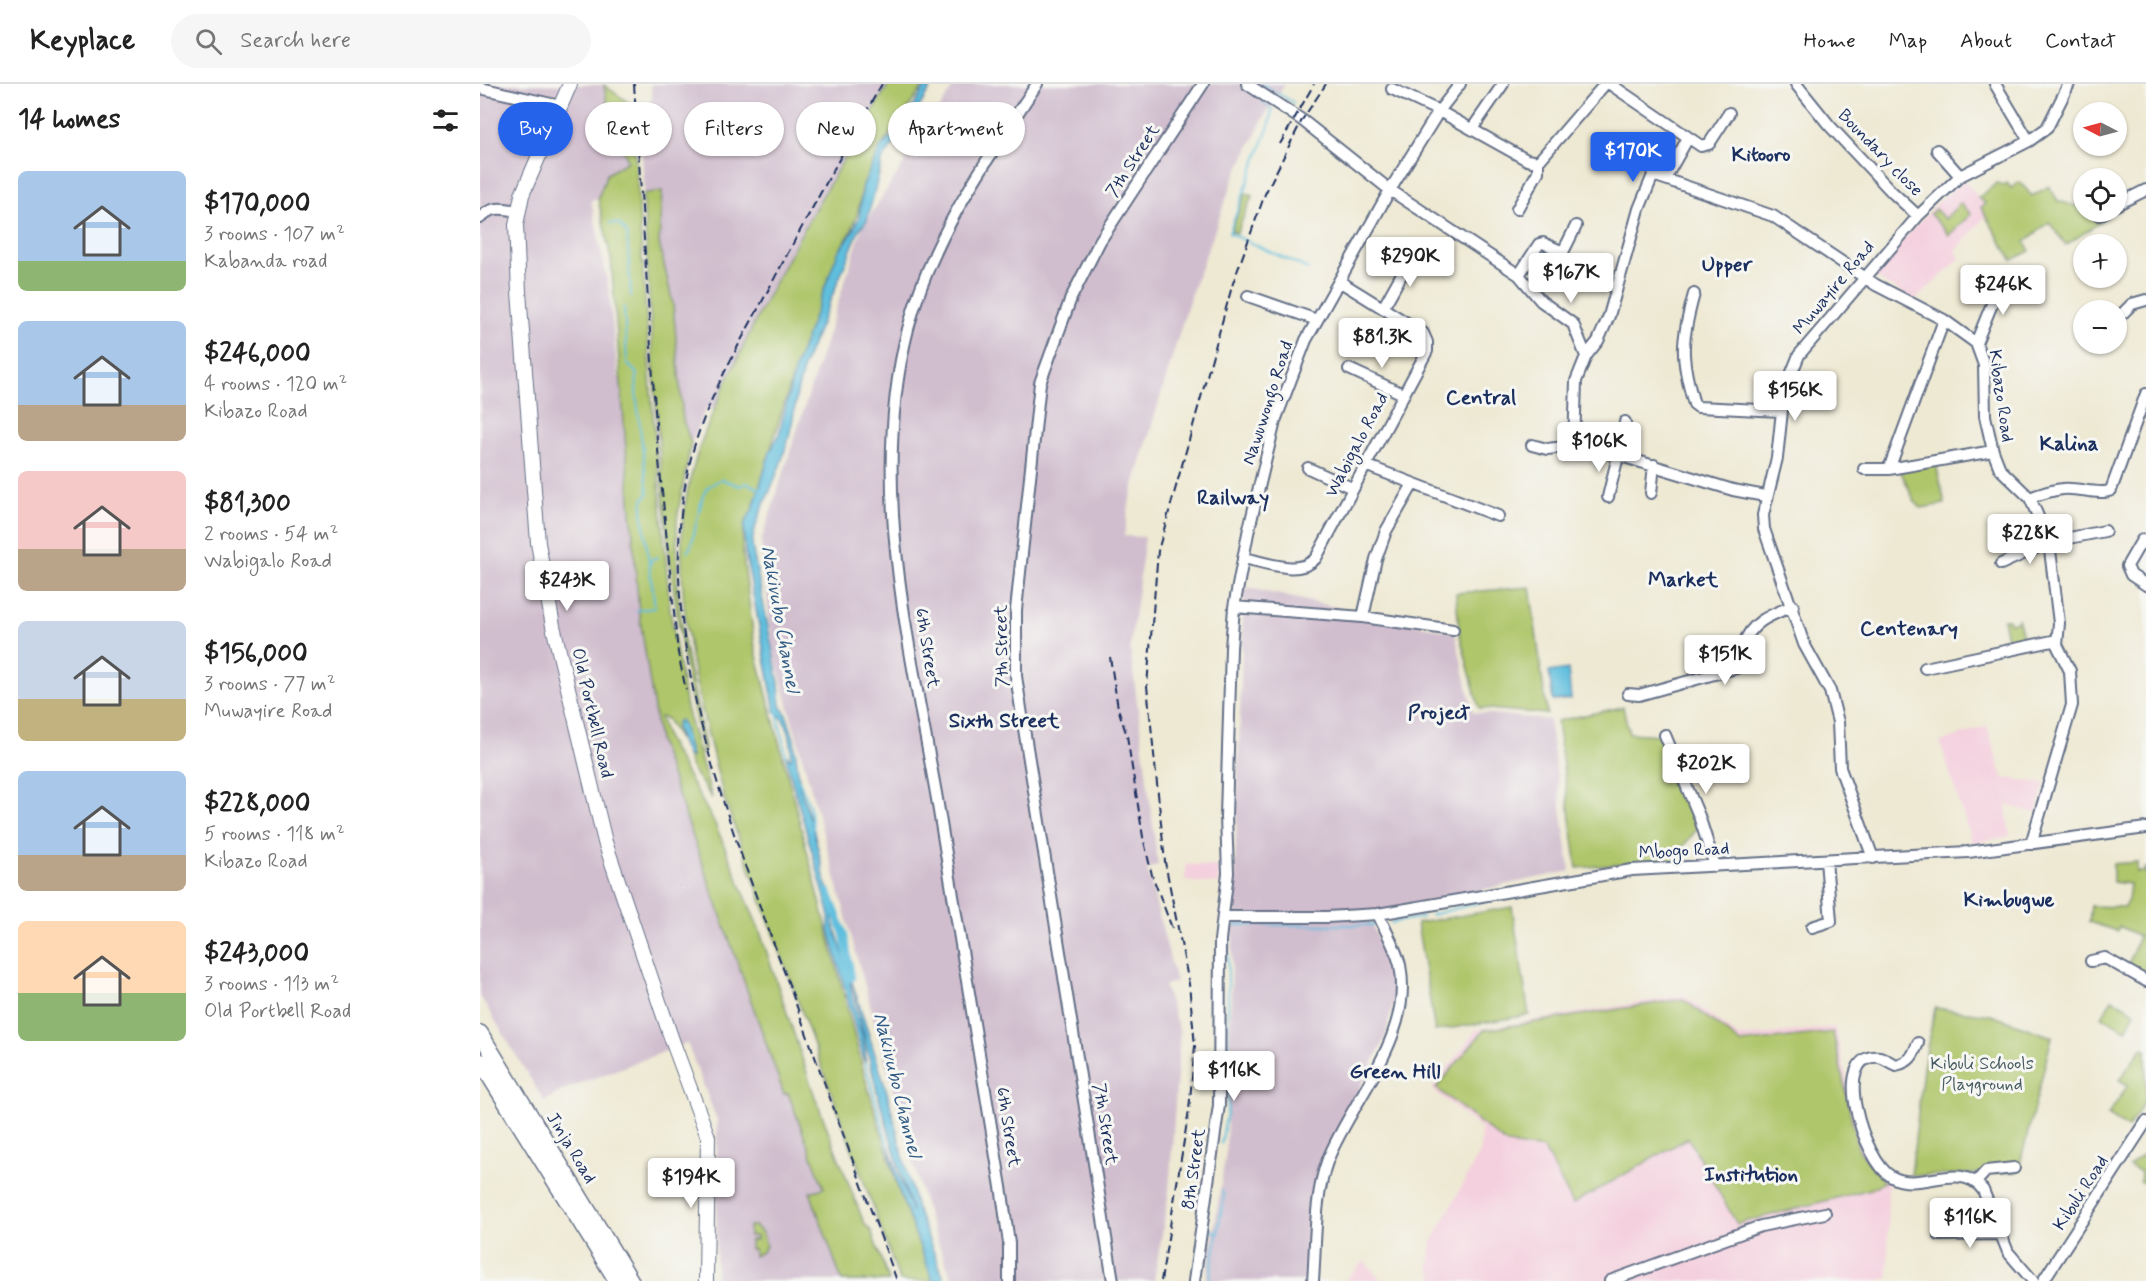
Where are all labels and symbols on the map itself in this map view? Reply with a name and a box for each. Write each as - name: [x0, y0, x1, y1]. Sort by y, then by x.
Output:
- north arrow: [2073, 102, 2127, 156]
- street label: Boundary close: [1832, 104, 1928, 202]
- street label: 7th Street: [1100, 120, 1166, 202]
- pin: $170K: [1591, 132, 1675, 183]
- district label: Kitooro: [1731, 141, 1791, 169]
- street label: Muwayire Road: [1788, 236, 1880, 340]
- pin: $290K: [1368, 237, 1452, 288]
- district label: Upper: [1702, 251, 1753, 279]
- pin: $167K: [1529, 253, 1613, 304]
- pin: $246K: [1961, 265, 2045, 316]
- pin: $81.3K: [1333, 318, 1431, 369]
- street label: Nawuwongo Road: [1237, 338, 1301, 469]
- street label: Kibazo Road: [1983, 348, 2019, 444]
- pin: $156K: [1753, 371, 1837, 422]
- district label: Central: [1446, 384, 1516, 412]
- street label: Wabigalo Road: [1319, 389, 1395, 502]
- pin: $106K: [1557, 422, 1641, 473]
- district label: Kalina: [2039, 430, 2099, 458]
- district label: Railway: [1197, 484, 1269, 512]
- pin: $228K: [1988, 514, 2072, 565]
- water label: Nakivubo Channel: [754, 544, 807, 697]
- pin: $243K: [525, 561, 609, 612]
- district label: Market: [1648, 566, 1719, 594]
- street label: 7th Street: [989, 604, 1015, 687]
- street label: 6th Street: [909, 606, 945, 690]
- district label: Centenary: [1860, 615, 1958, 643]
- pin: $151K: [1683, 635, 1767, 686]
- street label: Old Portbell Road: [565, 646, 619, 780]
- district label: Project: [1408, 699, 1471, 727]
- district label: Sixth Street: [949, 707, 1060, 735]
- pin: $202K: [1664, 744, 1748, 795]
- street label: Mbogo Road: [1638, 837, 1730, 866]
- district label: Kimbugwe: [1964, 886, 2055, 914]
- water label: Nakivubo Channel: [866, 1010, 929, 1163]
- pin: $116K: [1192, 1051, 1276, 1102]
- park label: Kibuli Schools Playground: [1930, 1052, 2034, 1097]
- district label: Green Hill: [1349, 1058, 1441, 1086]
- street label: 7th Street: [1087, 1081, 1123, 1167]
- street label: 6th Street: [990, 1085, 1026, 1169]
- street label: Jinja Road: [540, 1108, 602, 1188]
- street label: 8th Street: [1176, 1126, 1212, 1211]
- street label: Kibuli Road: [2048, 1151, 2114, 1235]
- pin: $194K: [649, 1158, 733, 1209]
- district label: Institution: [1704, 1161, 1798, 1189]
- pin: $116K: [1928, 1198, 2012, 1249]

